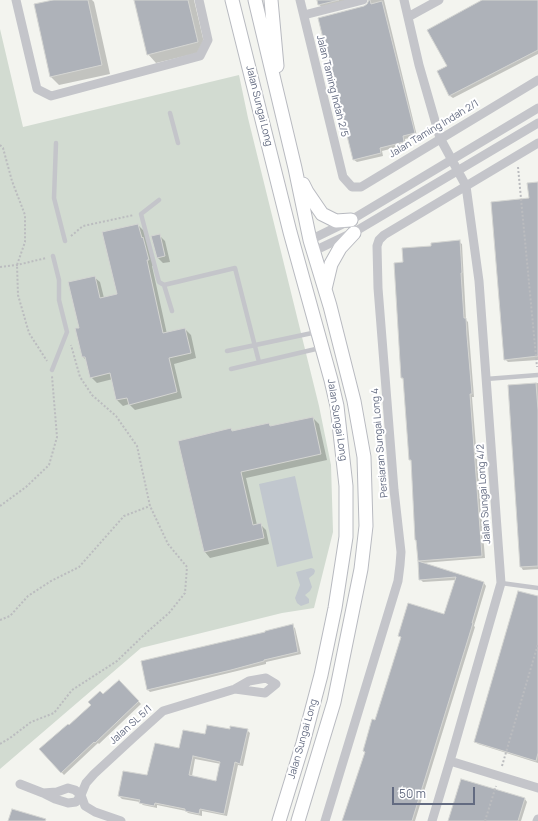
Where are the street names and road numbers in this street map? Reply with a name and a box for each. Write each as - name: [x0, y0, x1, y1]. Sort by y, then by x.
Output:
- street label: Jalan Taming Indah 2/5: [314, 34, 350, 138]
- street label: Jalan Sungai Long: [243, 64, 275, 148]
- street label: Jalan Taming Indah 2/1: [387, 97, 481, 161]
- street label: Jalan Sungai Long: [325, 378, 349, 462]
- street label: Persiaran Sungai Long 4: [369, 388, 391, 498]
- street label: Jalan Sungai Long 4/2: [475, 444, 493, 544]
- street label: Jalan Sungai Long: [286, 698, 320, 780]
- street label: Jalan SL 5/1: [107, 703, 155, 747]

